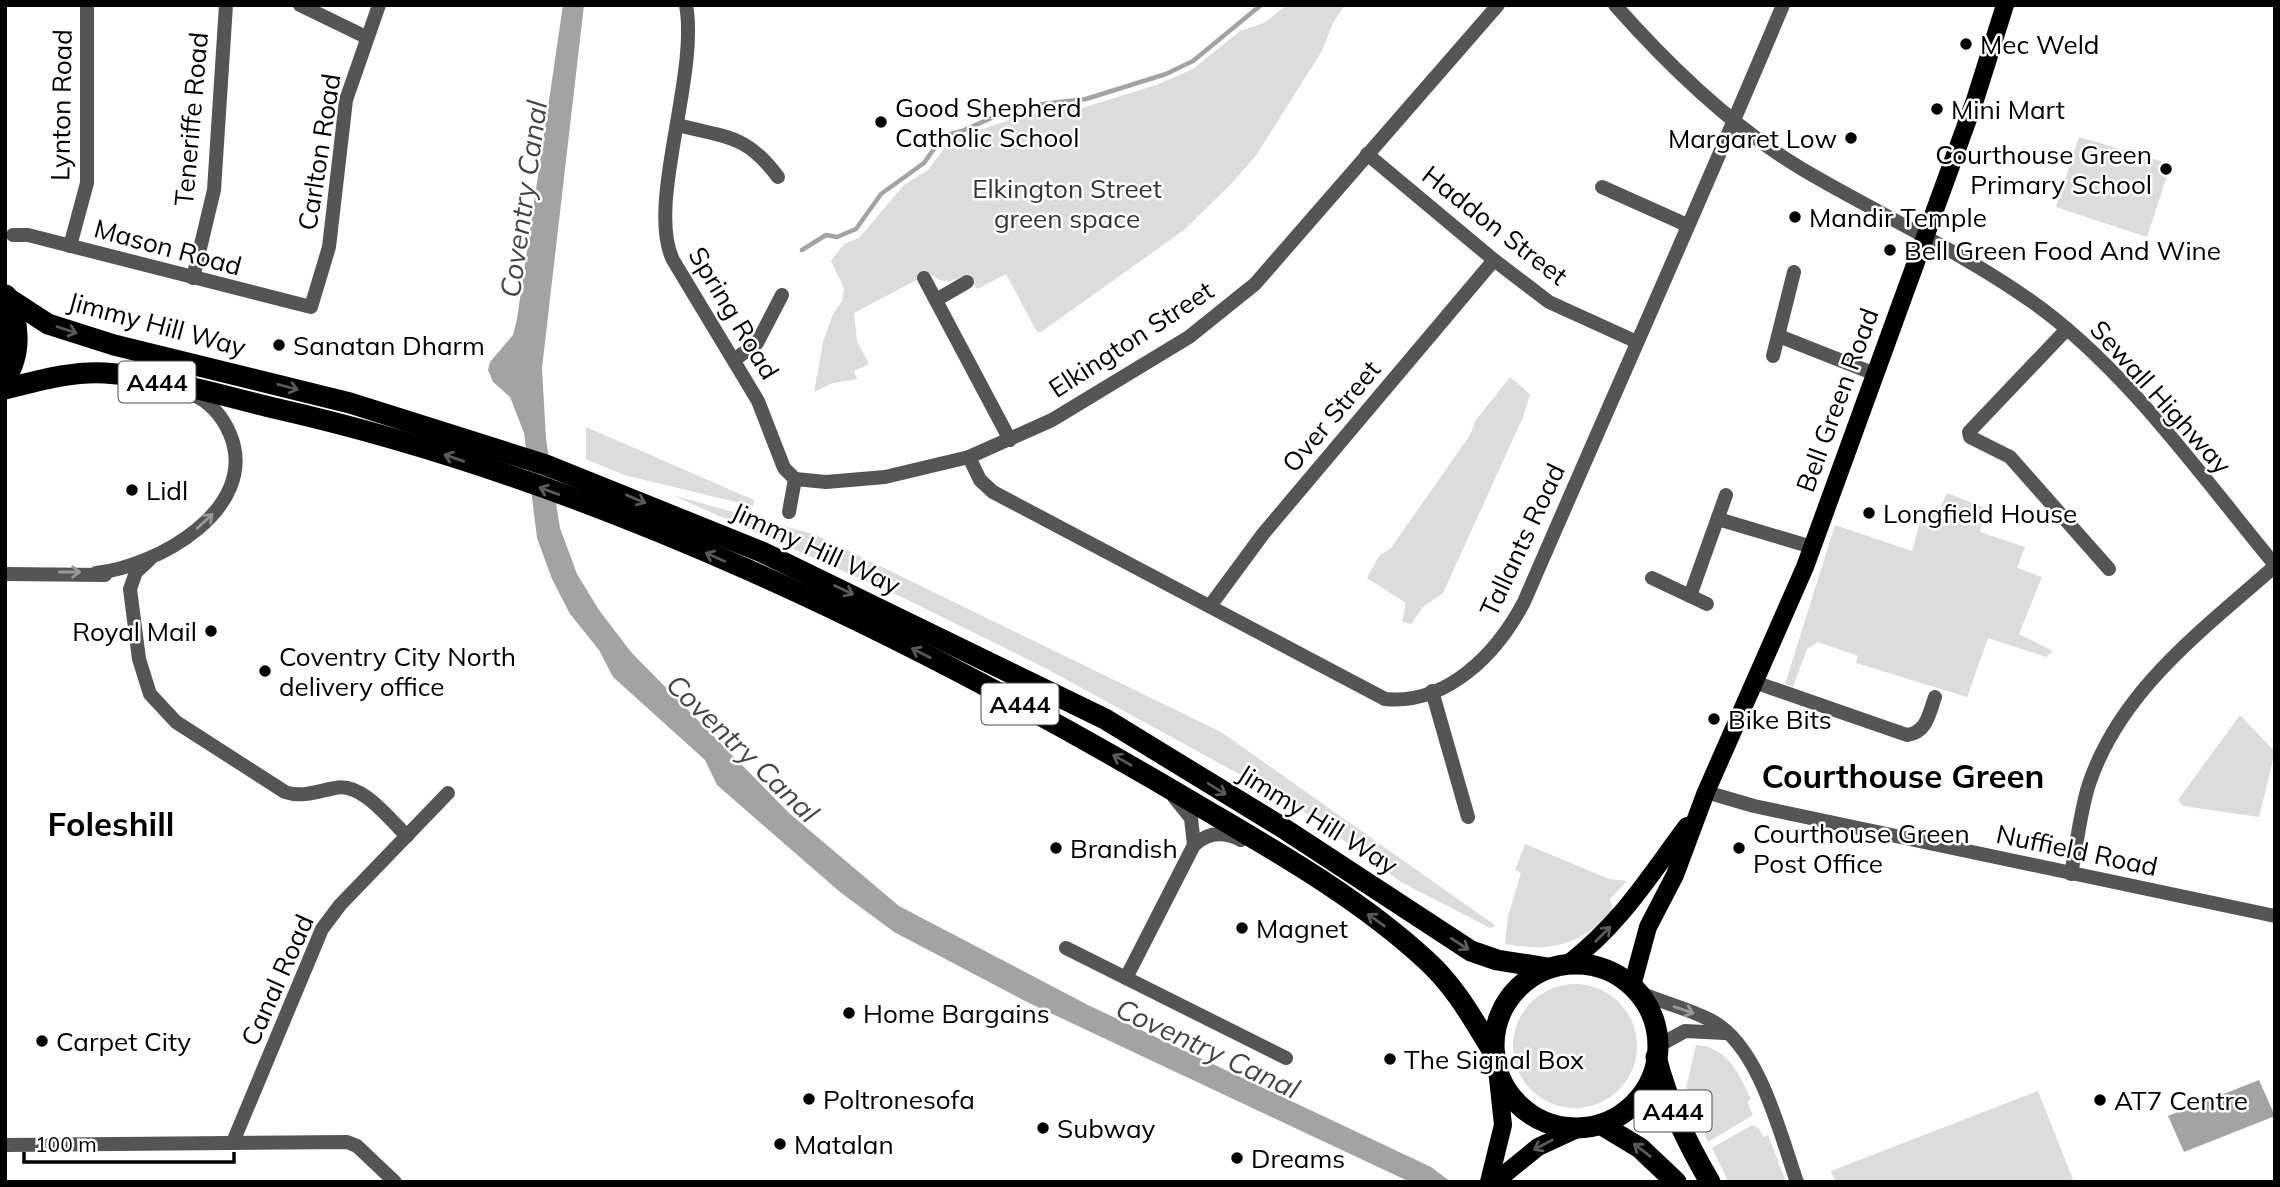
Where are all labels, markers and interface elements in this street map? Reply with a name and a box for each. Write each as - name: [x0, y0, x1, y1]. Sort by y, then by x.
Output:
- place label: Mec Weld: [1980, 28, 2099, 61]
- street label: Lynton Road: [43, 29, 79, 181]
- street label: Teneriffe Road: [167, 31, 215, 207]
- marker: Mec Weld: [1958, 36, 1974, 52]
- street label: Carlton Road: [290, 71, 348, 233]
- place label: Good Shepherd Catholic School: [895, 91, 1082, 154]
- place label: Mini Mart: [1951, 93, 2065, 126]
- water label: Coventry Canal: [492, 98, 554, 300]
- marker: Mini Mart: [1929, 101, 1945, 117]
- marker: Good Shepherd Catholic School: [873, 114, 889, 130]
- place label: Margaret Low: [1668, 122, 1837, 155]
- marker: Margaret Low: [1843, 130, 1859, 146]
- place label: Courthouse Green Primary School: [1935, 138, 2152, 201]
- street label: Haddon Street: [1416, 158, 1574, 292]
- marker: Courthouse Green Primary School: [2158, 161, 2174, 177]
- park label: Elkington Street green space: [972, 172, 1162, 235]
- place label: Mandir Temple: [1809, 201, 1987, 234]
- marker: Mandir Temple: [1787, 209, 1803, 225]
- street label: Mason Road: [91, 211, 245, 283]
- place label: Bell Green Food And Wine: [1904, 234, 2221, 267]
- street label: Spring Road: [682, 241, 786, 385]
- marker: Bell Green Food And Wine: [1882, 242, 1898, 258]
- street label: Elkington Street: [1042, 273, 1220, 405]
- street label: Jimmy Hill Way: [64, 284, 250, 364]
- street label: Bell Green Road: [1788, 304, 1886, 496]
- street label: Sewall Highway: [2083, 313, 2239, 481]
- one-way arrow: [56, 325, 78, 338]
- place label: Sanatan Dharm: [293, 329, 485, 362]
- marker: Sanatan Dharm: [271, 337, 287, 353]
- street label: Over Street: [1275, 353, 1387, 479]
- road number: A444: [118, 362, 196, 402]
- one-way arrow: [277, 381, 299, 394]
- one-way arrow: [444, 450, 466, 463]
- street label: Tallants Road: [1472, 458, 1572, 622]
- place label: Lidl: [146, 474, 188, 507]
- marker: Lidl: [124, 482, 140, 498]
- one-way arrow: [539, 484, 561, 496]
- one-way arrow: [624, 493, 646, 506]
- street label: Jimmy Hill Way: [726, 494, 906, 602]
- place label: Longfield House: [1883, 497, 2077, 530]
- marker: Longfield House: [1861, 505, 1877, 521]
- one-way arrow: [196, 513, 214, 529]
- one-way arrow: [705, 550, 726, 563]
- one-way arrow: [59, 565, 82, 579]
- one-way arrow: [833, 584, 854, 597]
- place label: Royal Mail: [72, 615, 197, 648]
- marker: Royal Mail: [203, 623, 219, 639]
- place label: Coventry City North delivery office: [279, 640, 516, 703]
- one-way arrow: [911, 645, 932, 659]
- marker: Coventry City North delivery office: [257, 663, 273, 679]
- water label: Coventry Canal: [659, 666, 827, 830]
- road number: A444: [982, 684, 1058, 724]
- place label: Bike Bits: [1728, 703, 1832, 736]
- marker: Bike Bits: [1706, 711, 1722, 727]
- one-way arrow: [1112, 753, 1133, 766]
- district label: Courthouse Green: [1761, 755, 2045, 796]
- street label: Jimmy Hill Way: [1232, 757, 1404, 882]
- one-way arrow: [1207, 782, 1227, 796]
- district label: Foleshill: [48, 803, 174, 844]
- place label: Courthouse Green Post Office: [1753, 817, 1970, 880]
- street label: Nuffield Road: [1993, 817, 2161, 883]
- place label: Brandish: [1070, 832, 1178, 865]
- marker: Brandish: [1048, 840, 1064, 856]
- marker: Courthouse Green Post Office: [1731, 840, 1747, 856]
- street label: Canal Road: [233, 909, 321, 1051]
- place label: Magnet: [1256, 912, 1348, 945]
- one-way arrow: [1367, 913, 1386, 928]
- marker: Magnet: [1234, 920, 1250, 936]
- one-way arrow: [1595, 926, 1612, 943]
- one-way arrow: [1450, 937, 1470, 951]
- water label: Coventry Canal: [1111, 990, 1306, 1106]
- place label: Home Bargains: [863, 997, 1050, 1030]
- marker: Home Bargains: [841, 1005, 857, 1021]
- one-way arrow: [1673, 1005, 1695, 1017]
- place label: Carpet City: [56, 1025, 191, 1058]
- marker: Carpet City: [34, 1033, 50, 1049]
- place label: The Signal Box: [1404, 1043, 1584, 1076]
- marker: The Signal Box: [1382, 1051, 1398, 1067]
- place label: Poltronesofa: [823, 1083, 975, 1116]
- place label: AT7 Centre: [2114, 1084, 2248, 1117]
- marker: Poltronesofa: [801, 1091, 817, 1107]
- road number: A444: [1634, 1091, 1712, 1132]
- marker: AT7 Centre: [2092, 1092, 2108, 1108]
- place label: Subway: [1057, 1112, 1155, 1145]
- scale bar: [24, 1120, 234, 1164]
- marker: Subway: [1035, 1120, 1051, 1136]
- place label: Matalan: [794, 1128, 894, 1161]
- text: 100 m: [35, 1131, 97, 1157]
- marker: Matalan: [772, 1136, 788, 1152]
- one-way arrow: [1533, 1139, 1553, 1153]
- place label: Dreams: [1251, 1142, 1345, 1175]
- one-way arrow: [1633, 1143, 1652, 1158]
- marker: Dreams: [1229, 1150, 1245, 1166]

